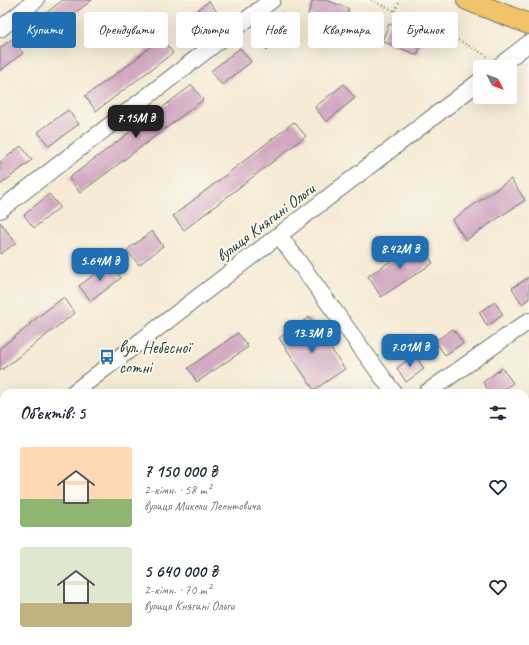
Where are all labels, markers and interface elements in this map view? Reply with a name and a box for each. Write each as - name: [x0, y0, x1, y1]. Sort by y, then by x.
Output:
- chip: Купити: [12, 12, 76, 48]
- chip: Орендувати: [84, 12, 168, 48]
- chip: Фільтри: [176, 12, 243, 48]
- chip: Нове: [251, 12, 300, 48]
- chip: Квартира: [308, 12, 384, 48]
- chip: Будинок: [392, 12, 458, 48]
- north arrow: [473, 60, 517, 104]
- map controls: [473, 60, 517, 104]
- pin: 7.15M ₴: [99, 105, 173, 139]
- text: 7.15M ₴: [117, 110, 155, 126]
- street label: вулиця Княгині Ольги: [212, 177, 320, 266]
- pin: 8.42M ₴: [363, 236, 437, 270]
- text: 8.42M ₴: [381, 241, 419, 257]
- pin: 5.64M ₴: [63, 248, 137, 282]
- text: 5.64M ₴: [81, 253, 119, 269]
- pin: 13.3M ₴: [275, 320, 349, 354]
- text: 13.3M ₴: [293, 325, 331, 341]
- pin: 7.01M ₴: [373, 334, 447, 368]
- place label: вул. Небесної сотні: [119, 337, 193, 378]
- text: 7.01M ₴: [391, 339, 429, 355]
- bus stop icon: вул. Небесної сотні: [98, 348, 116, 366]
- icon: filters: [487, 402, 509, 424]
- text: Об’єктів: 5: [20, 403, 85, 424]
- text: 7 150 000 ₴: [144, 461, 217, 482]
- icon: home: [52, 463, 100, 511]
- icon: heart: [487, 476, 509, 498]
- text: 2-кімн. · 58 m²: [144, 482, 211, 498]
- text: вулиця Миколи Леонтовича: [144, 498, 260, 514]
- text: 5 640 000 ₴: [144, 561, 218, 582]
- icon: home: [52, 563, 100, 611]
- icon: heart: [487, 576, 509, 598]
- text: 2-кімн. · 70 m²: [144, 582, 211, 598]
- text: вулиця Княгині Ольги: [144, 598, 234, 614]

